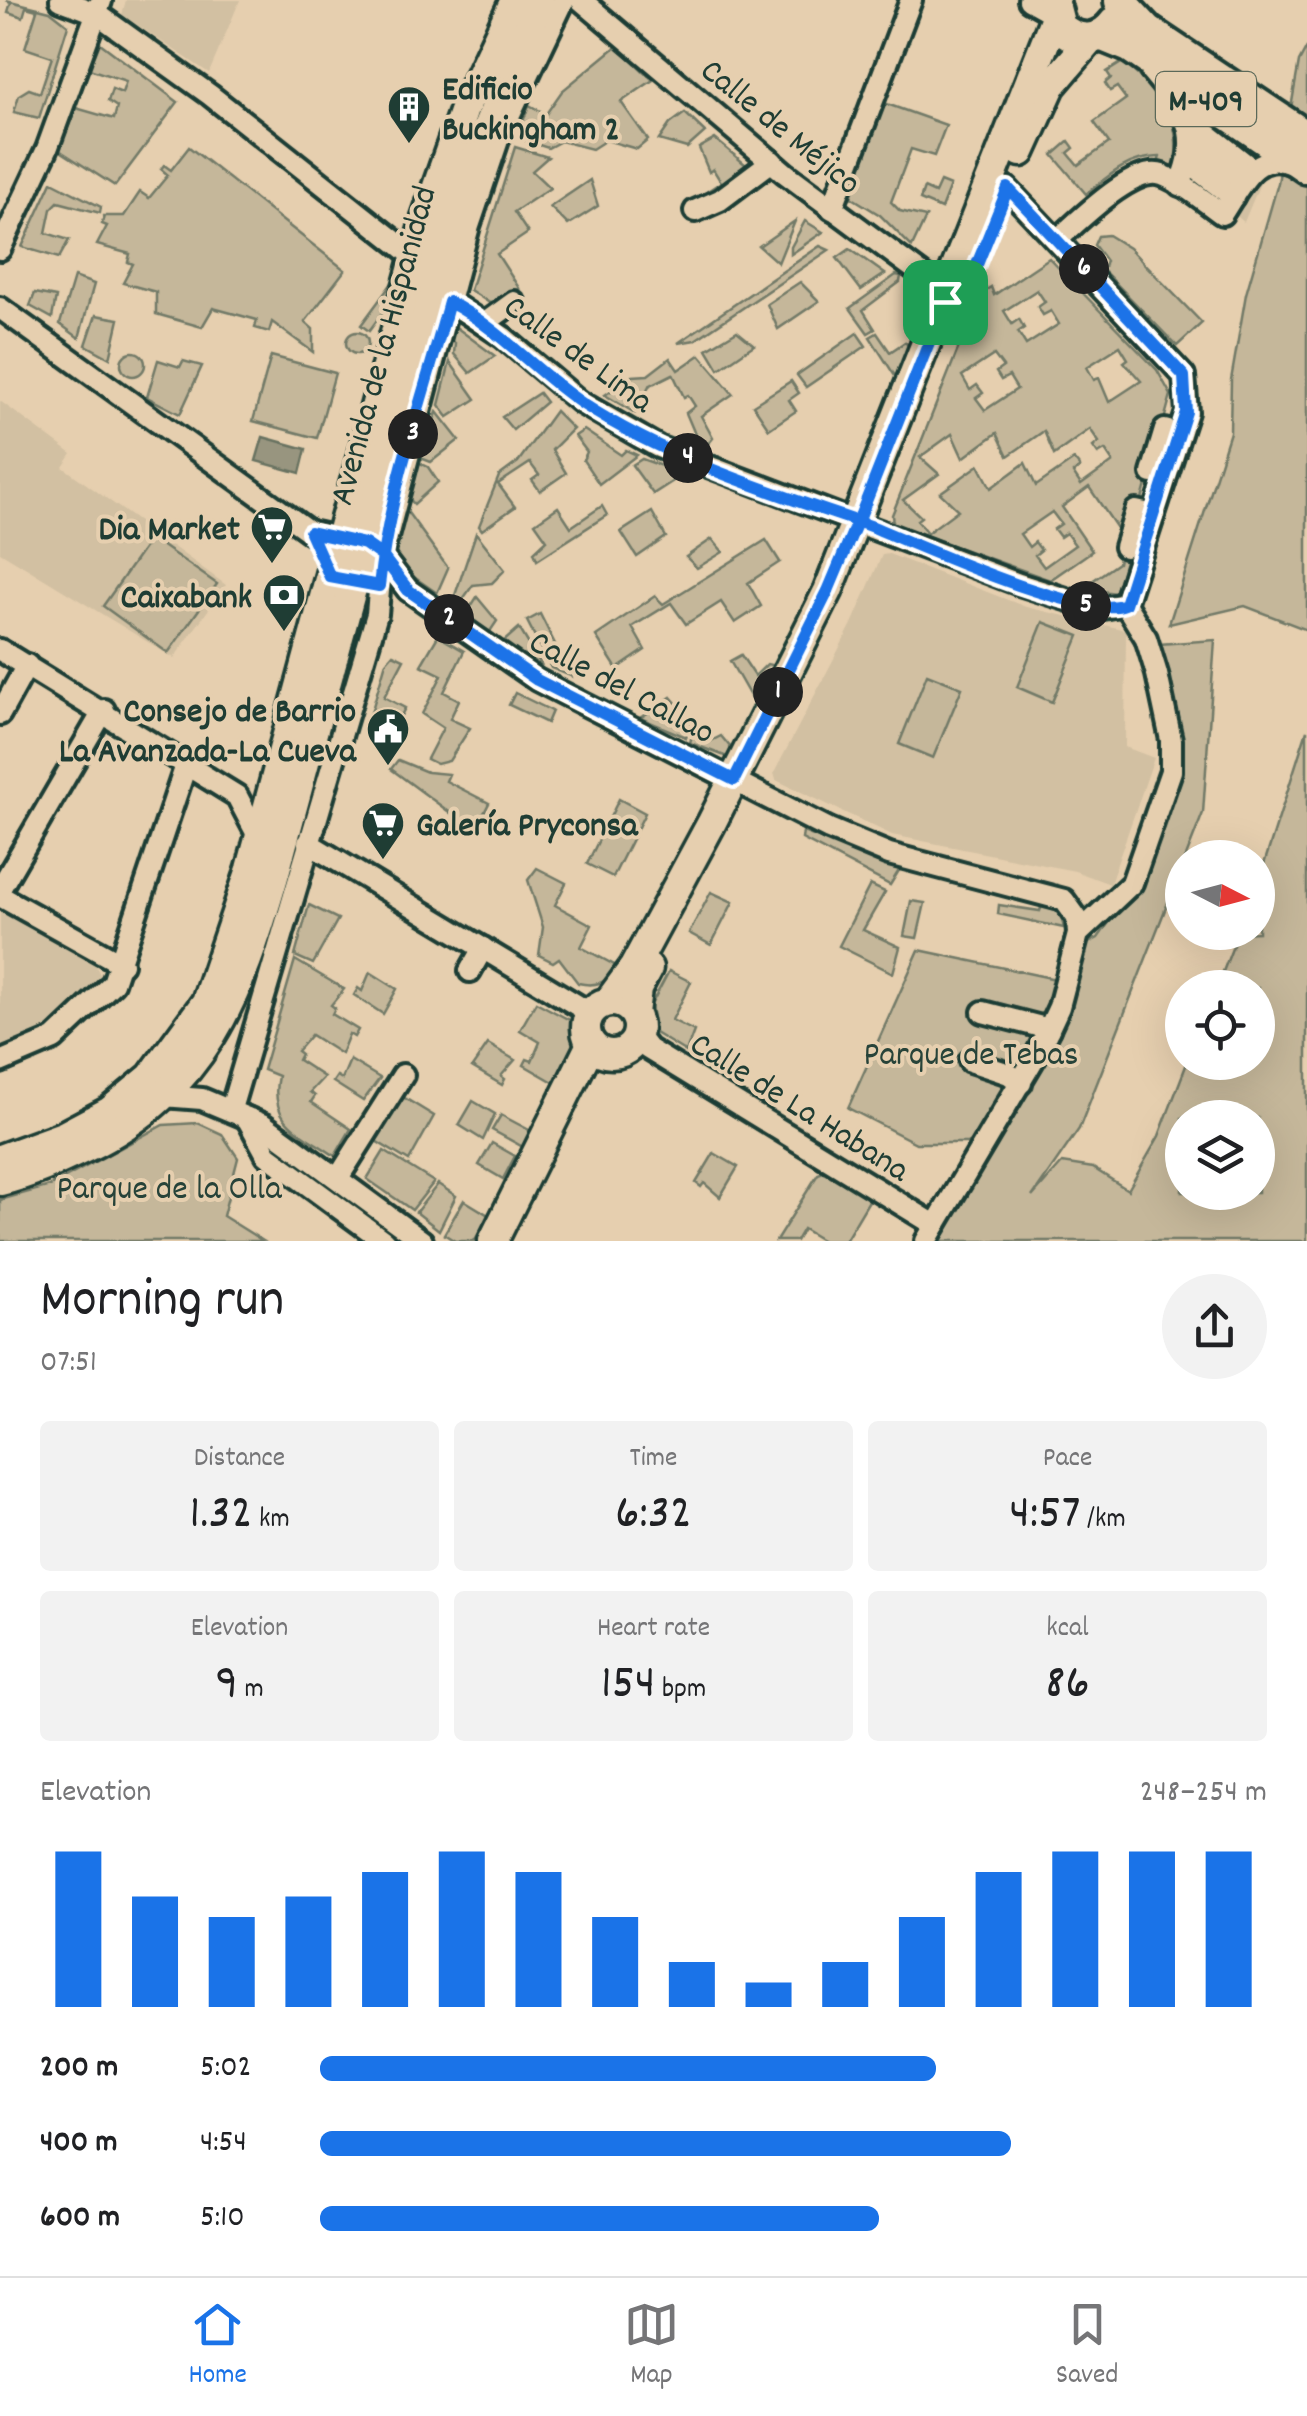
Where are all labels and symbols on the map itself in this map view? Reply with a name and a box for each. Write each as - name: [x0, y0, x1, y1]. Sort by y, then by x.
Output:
- street label: Calle de Méjico: [688, 48, 870, 209]
- place label: Edificio Buckingham 2: [442, 67, 620, 157]
- road number: M-409: [1156, 72, 1256, 126]
- building icon: Edificio Buckingham 2: [386, 84, 432, 145]
- street label: Avenida de la Hispanidad: [319, 181, 452, 511]
- pin: 6: [1059, 244, 1109, 294]
- pin: [903, 260, 988, 345]
- street label: Calle de Lima: [492, 284, 663, 428]
- pin: 3: [388, 409, 438, 459]
- pin: 4: [663, 433, 713, 483]
- supermarket icon: Dia Market: [249, 504, 295, 565]
- place label: Dia Market: [99, 507, 240, 557]
- bank icon: Caixabank: [261, 572, 307, 633]
- place label: Caixabank: [120, 575, 252, 625]
- pin: 5: [1061, 581, 1111, 631]
- pin: 2: [424, 594, 474, 644]
- street label: Calle del Callao: [519, 619, 723, 759]
- pin: 1: [753, 667, 803, 717]
- place label: Consejo de Barrio La Avanzada-La Cueva: [59, 689, 358, 779]
- public building icon: Consejo de Barrio La Avanzada-La Cueva: [365, 706, 411, 767]
- supermarket icon: Galería Pryconsa: [360, 800, 406, 861]
- place label: Galería Pryconsa: [416, 803, 639, 853]
- north arrow: [1165, 840, 1275, 950]
- street label: Calle de La Habana: [679, 1022, 918, 1197]
- park label: Parque de Tebas: [864, 1032, 1078, 1082]
- park label: Parque de la Olla: [56, 1166, 282, 1216]

